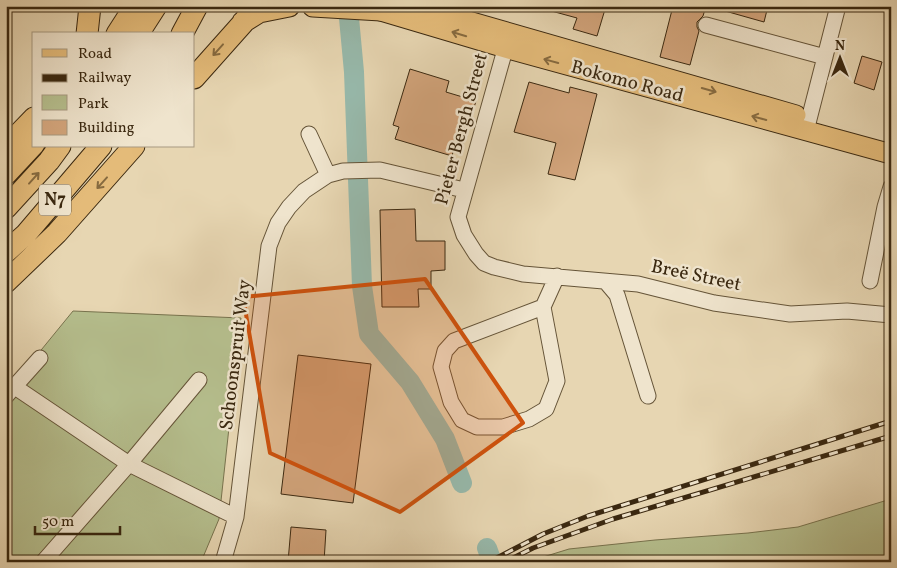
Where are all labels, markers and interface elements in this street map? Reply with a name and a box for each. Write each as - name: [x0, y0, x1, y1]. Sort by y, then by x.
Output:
- one-way arrow: [451, 29, 467, 38]
- legend: [32, 32, 195, 148]
- north arrow: [814, 32, 864, 82]
- text: N: [835, 37, 845, 56]
- one-way arrow: [212, 43, 224, 56]
- text: Road: [78, 44, 112, 65]
- street label: Pieter Bergh Street: [429, 50, 495, 208]
- street label: Bokomo Road: [568, 54, 686, 110]
- one-way arrow: [544, 56, 560, 65]
- text: Railway: [78, 68, 131, 89]
- one-way arrow: [700, 85, 716, 95]
- text: Park: [78, 94, 109, 115]
- one-way arrow: [751, 113, 767, 122]
- text: Building: [78, 118, 135, 139]
- one-way arrow: [28, 171, 40, 184]
- one-way arrow: [96, 176, 108, 189]
- road number: N7: [39, 184, 71, 216]
- street label: Breë Street: [649, 254, 744, 298]
- street label: Schoonspruit Way: [214, 278, 258, 432]
- scale bar: [35, 503, 120, 535]
- text: 50 m: [42, 512, 74, 533]

